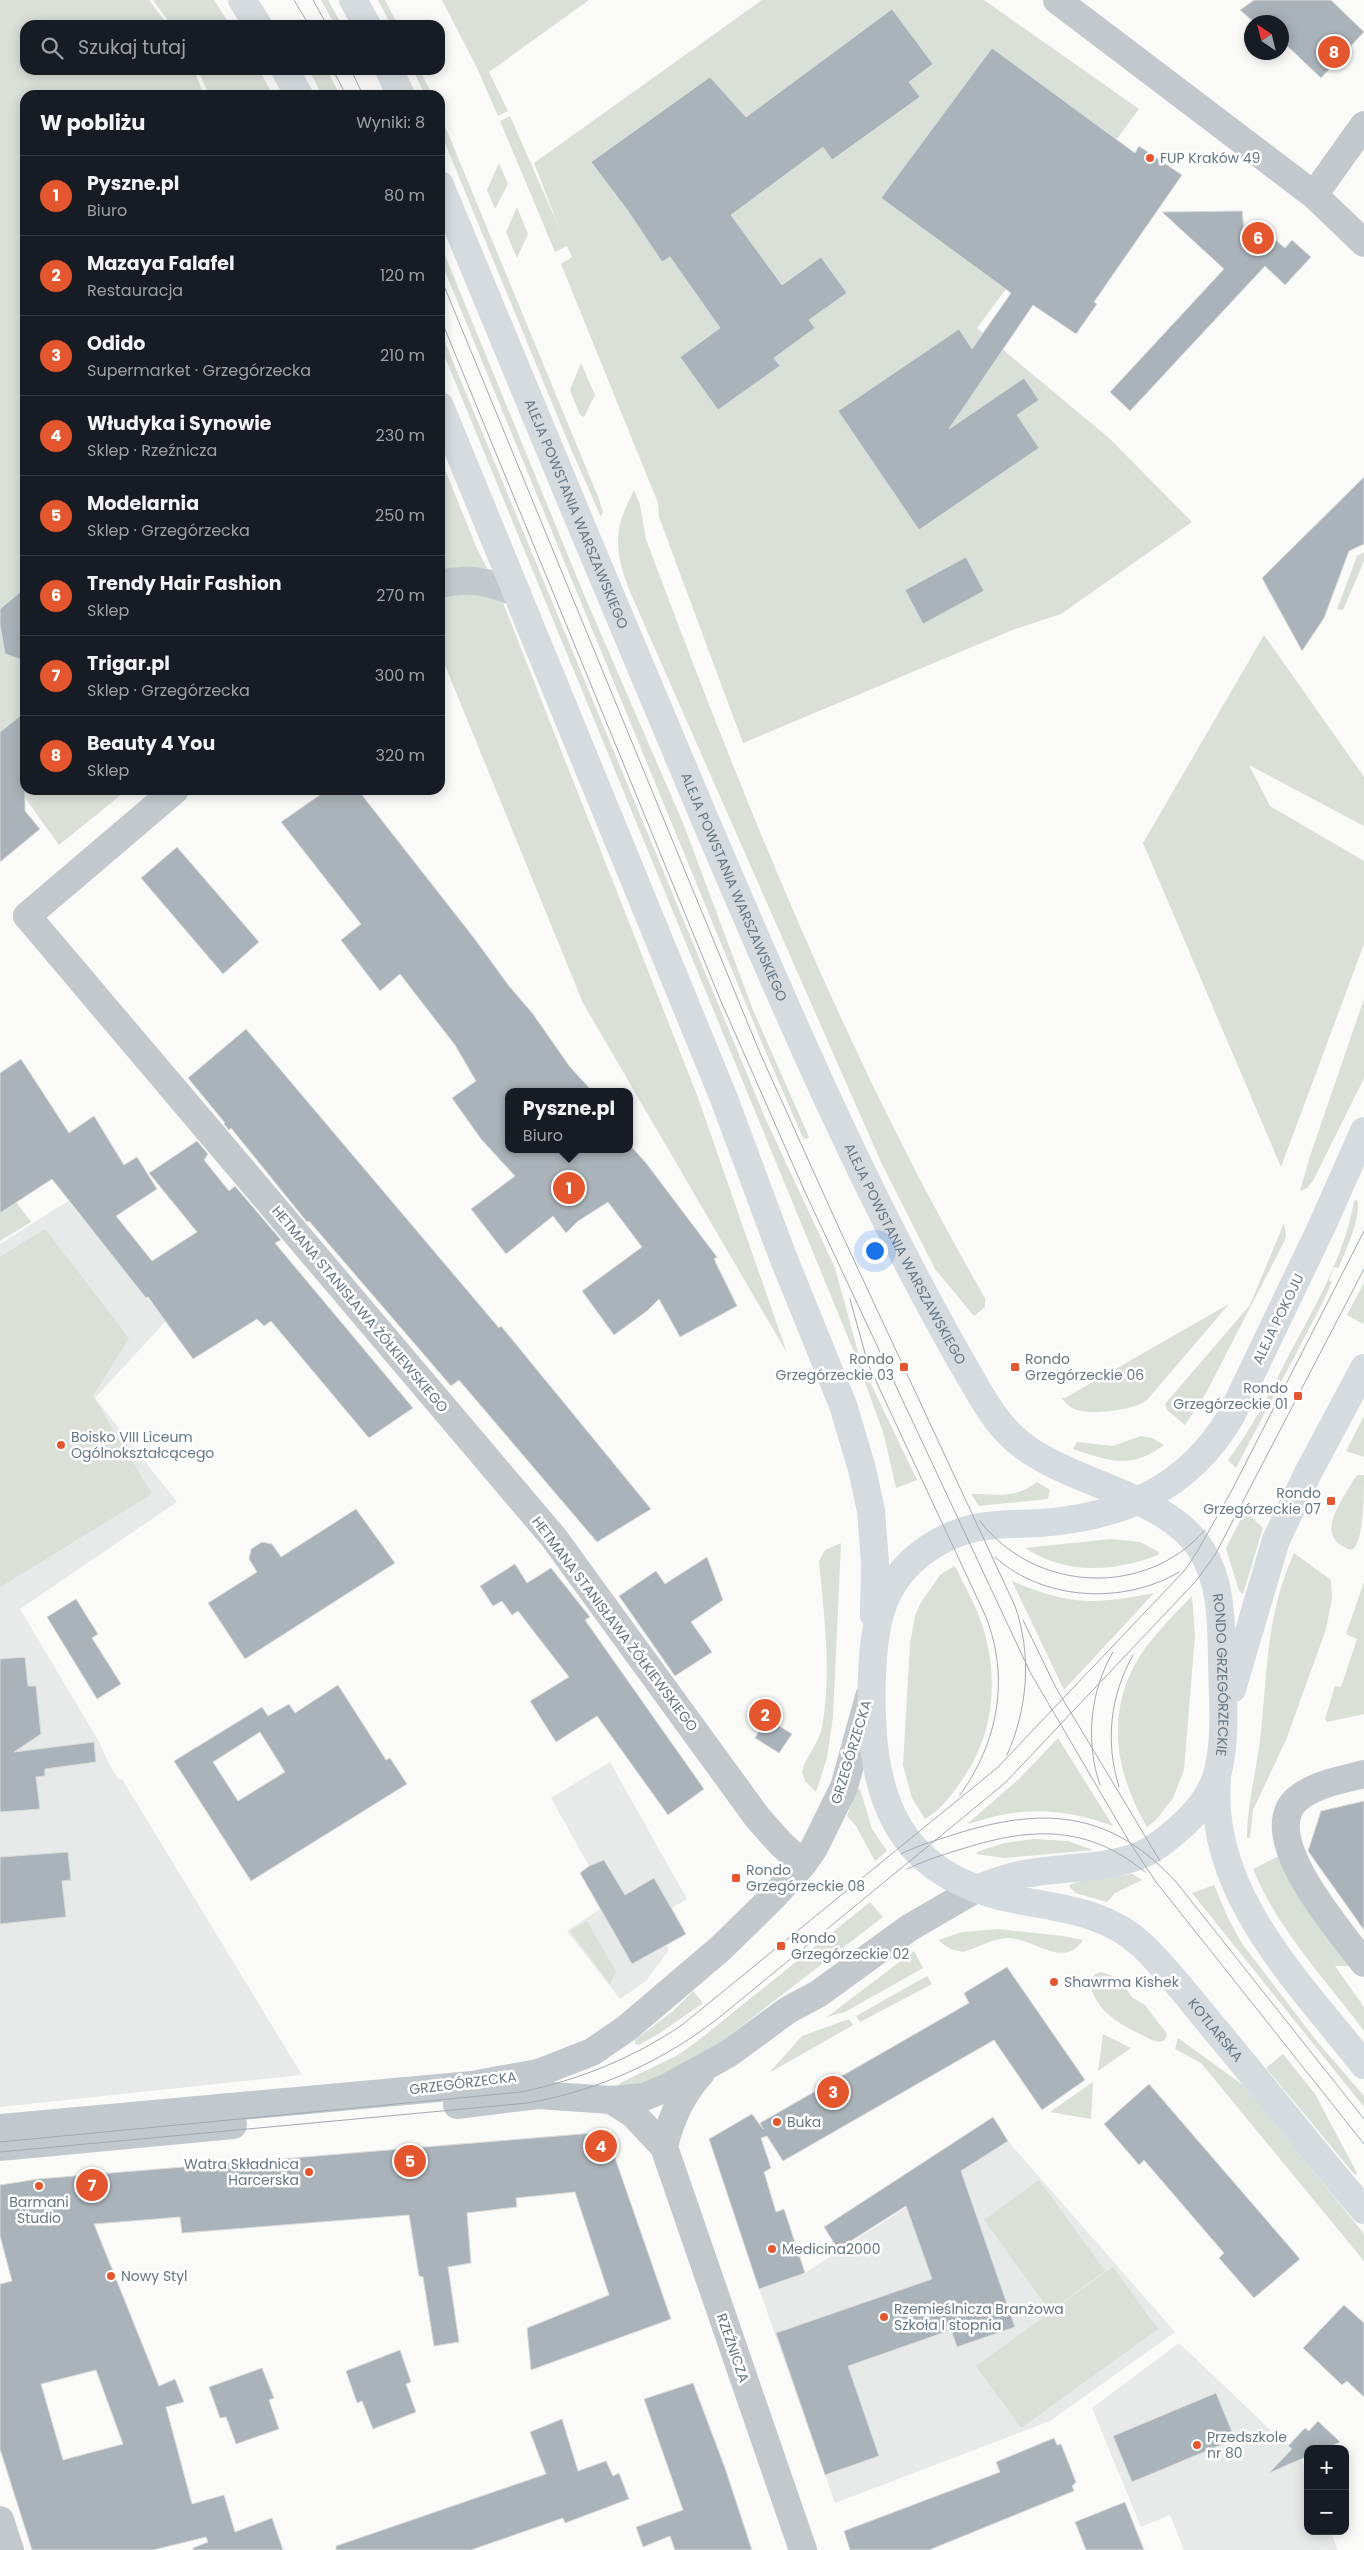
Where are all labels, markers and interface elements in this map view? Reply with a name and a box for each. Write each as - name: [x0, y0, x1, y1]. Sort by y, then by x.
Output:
- north arrow: [1244, 15, 1289, 60]
- search box: [20, 20, 445, 75]
- pin: 8: [1318, 33, 1350, 71]
- icon: search: [38, 34, 66, 62]
- text: Szukaj tutaj: [78, 34, 186, 61]
- text: W pobliżu: [40, 108, 145, 137]
- text: Wyniki: 8: [356, 111, 425, 134]
- place label: FUP Kraków 49: [1160, 148, 1260, 168]
- marker: FUP Kraków 49: [1144, 152, 1156, 164]
- text: Pyszne.pl: [87, 170, 179, 197]
- text: 1: [53, 184, 59, 207]
- text: 80 m: [384, 184, 425, 207]
- text: Biuro: [87, 199, 127, 222]
- pin: 6: [1242, 219, 1274, 257]
- text: Mazaya Falafel: [87, 250, 235, 277]
- text: 2: [51, 264, 61, 287]
- text: 120 m: [380, 264, 425, 287]
- text: Restauracja: [87, 279, 183, 302]
- text: Odido: [87, 330, 145, 357]
- text: 3: [51, 344, 61, 367]
- text: 210 m: [380, 344, 425, 367]
- text: Supermarket · Grzegórzecka: [87, 359, 311, 382]
- street label: ALEJA POWSTANIA WARSZAWSKIEGO: [520, 396, 633, 632]
- text: Włudyka i Synowie: [87, 410, 271, 437]
- text: 4: [51, 424, 61, 447]
- text: 230 m: [376, 424, 425, 447]
- text: Sklep · Rzeźnicza: [87, 439, 217, 462]
- text: Modelarnia: [87, 490, 199, 517]
- text: 5: [51, 504, 61, 527]
- text: 250 m: [375, 504, 425, 527]
- text: Sklep · Grzegórzecka: [87, 519, 250, 542]
- text: Trendy Hair Fashion: [87, 570, 282, 597]
- text: 6: [51, 584, 61, 607]
- text: 270 m: [376, 584, 425, 607]
- text: Sklep: [87, 599, 129, 622]
- text: Trigar.pl: [87, 650, 170, 677]
- text: 7: [52, 664, 60, 687]
- text: 300 m: [375, 664, 425, 687]
- text: Sklep · Grzegórzecka: [87, 679, 250, 702]
- text: Beauty 4 You: [87, 730, 215, 757]
- text: 8: [51, 744, 61, 767]
- text: 320 m: [376, 744, 425, 767]
- text: Sklep: [87, 759, 129, 782]
- street label: ALEJA POWSTANIA WARSZAWSKIEGO: [676, 769, 792, 1005]
- popup: [505, 1088, 633, 1153]
- text: Pyszne.pl: [523, 1095, 615, 1122]
- text: Biuro: [523, 1124, 563, 1147]
- street label: ALEJA POWSTANIA WARSZAWSKIEGO: [839, 1139, 971, 1368]
- pin: 1: [553, 1169, 585, 1207]
- street label: HETMANA STANISŁAWA ŻÓŁKIEWSKIEGO: [267, 1201, 453, 1417]
- your location: [862, 1238, 888, 1264]
- street label: ALEJA POKOJU: [1247, 1270, 1309, 1368]
- place label: Rondo Grzegórzeckie 03: [776, 1349, 894, 1385]
- place label: Rondo Grzegórzeckie 06: [1025, 1349, 1144, 1385]
- marker: Rondo Grzegórzeckie 03: [898, 1361, 910, 1373]
- marker: Rondo Grzegórzeckie 06: [1009, 1361, 1021, 1373]
- place label: Rondo Grzegórzeckie 01: [1173, 1378, 1288, 1414]
- marker: Rondo Grzegórzeckie 01: [1292, 1390, 1304, 1402]
- place label: Boisko VIII Liceum Ogólnokształcącego: [71, 1427, 214, 1463]
- marker: Boisko VIII Liceum Ogólnokształcącego: [55, 1439, 67, 1451]
- place label: Rondo Grzegórzeckie 07: [1203, 1483, 1321, 1519]
- marker: Rondo Grzegórzeckie 07: [1325, 1495, 1337, 1507]
- street label: HETMANA STANISŁAWA ŻÓŁKIEWSKIEGO: [527, 1512, 703, 1736]
- street label: RONDO GRZEGÓRZECKIE: [1208, 1592, 1233, 1758]
- pin: 2: [749, 1696, 781, 1734]
- street label: GRZEGÓRZECKA: [826, 1697, 876, 1807]
- place label: Rondo Grzegórzeckie 08: [746, 1860, 865, 1896]
- marker: Rondo Grzegórzeckie 08: [730, 1872, 742, 1884]
- place label: Rondo Grzegórzeckie 02: [791, 1928, 909, 1964]
- marker: Rondo Grzegórzeckie 02: [775, 1940, 787, 1952]
- place label: Shawrma Kishek: [1064, 1972, 1180, 1992]
- marker: Shawrma Kishek: [1048, 1976, 1060, 1988]
- street label: KOTLARSKA: [1183, 1994, 1248, 2066]
- street label: GRZEGÓRZECKA: [408, 2066, 518, 2100]
- pin: 3: [817, 2073, 849, 2111]
- place label: Buka: [787, 2112, 821, 2132]
- marker: Buka: [771, 2116, 783, 2128]
- pin: 4: [585, 2127, 617, 2165]
- pin: 5: [394, 2142, 426, 2180]
- place label: Watra Składnica Harcerska: [184, 2154, 299, 2190]
- pin: 7: [76, 2166, 108, 2204]
- marker: Watra Składnica Harcerska: [303, 2166, 315, 2178]
- marker: Barmani Studio: [33, 2180, 45, 2192]
- place label: Barmani Studio: [9, 2192, 69, 2228]
- place label: Medicina2000: [782, 2239, 880, 2259]
- marker: Medicina2000: [766, 2243, 778, 2255]
- place label: Nowy Styl: [121, 2266, 188, 2286]
- marker: Nowy Styl: [105, 2270, 117, 2282]
- place label: Rzemieślnicza Branżowa Szkoła I stopnia: [894, 2299, 1064, 2335]
- street label: RZEŹNICZA: [712, 2311, 754, 2385]
- marker: Rzemieślnicza Branżowa Szkoła I stopnia: [878, 2311, 890, 2323]
- place label: Przedszkole nr 80: [1207, 2427, 1287, 2463]
- marker: Przedszkole nr 80: [1191, 2439, 1203, 2451]
- map controls: [1304, 2445, 1349, 2535]
- button: +: [1304, 2445, 1349, 2490]
- button: −: [1304, 2490, 1349, 2535]

